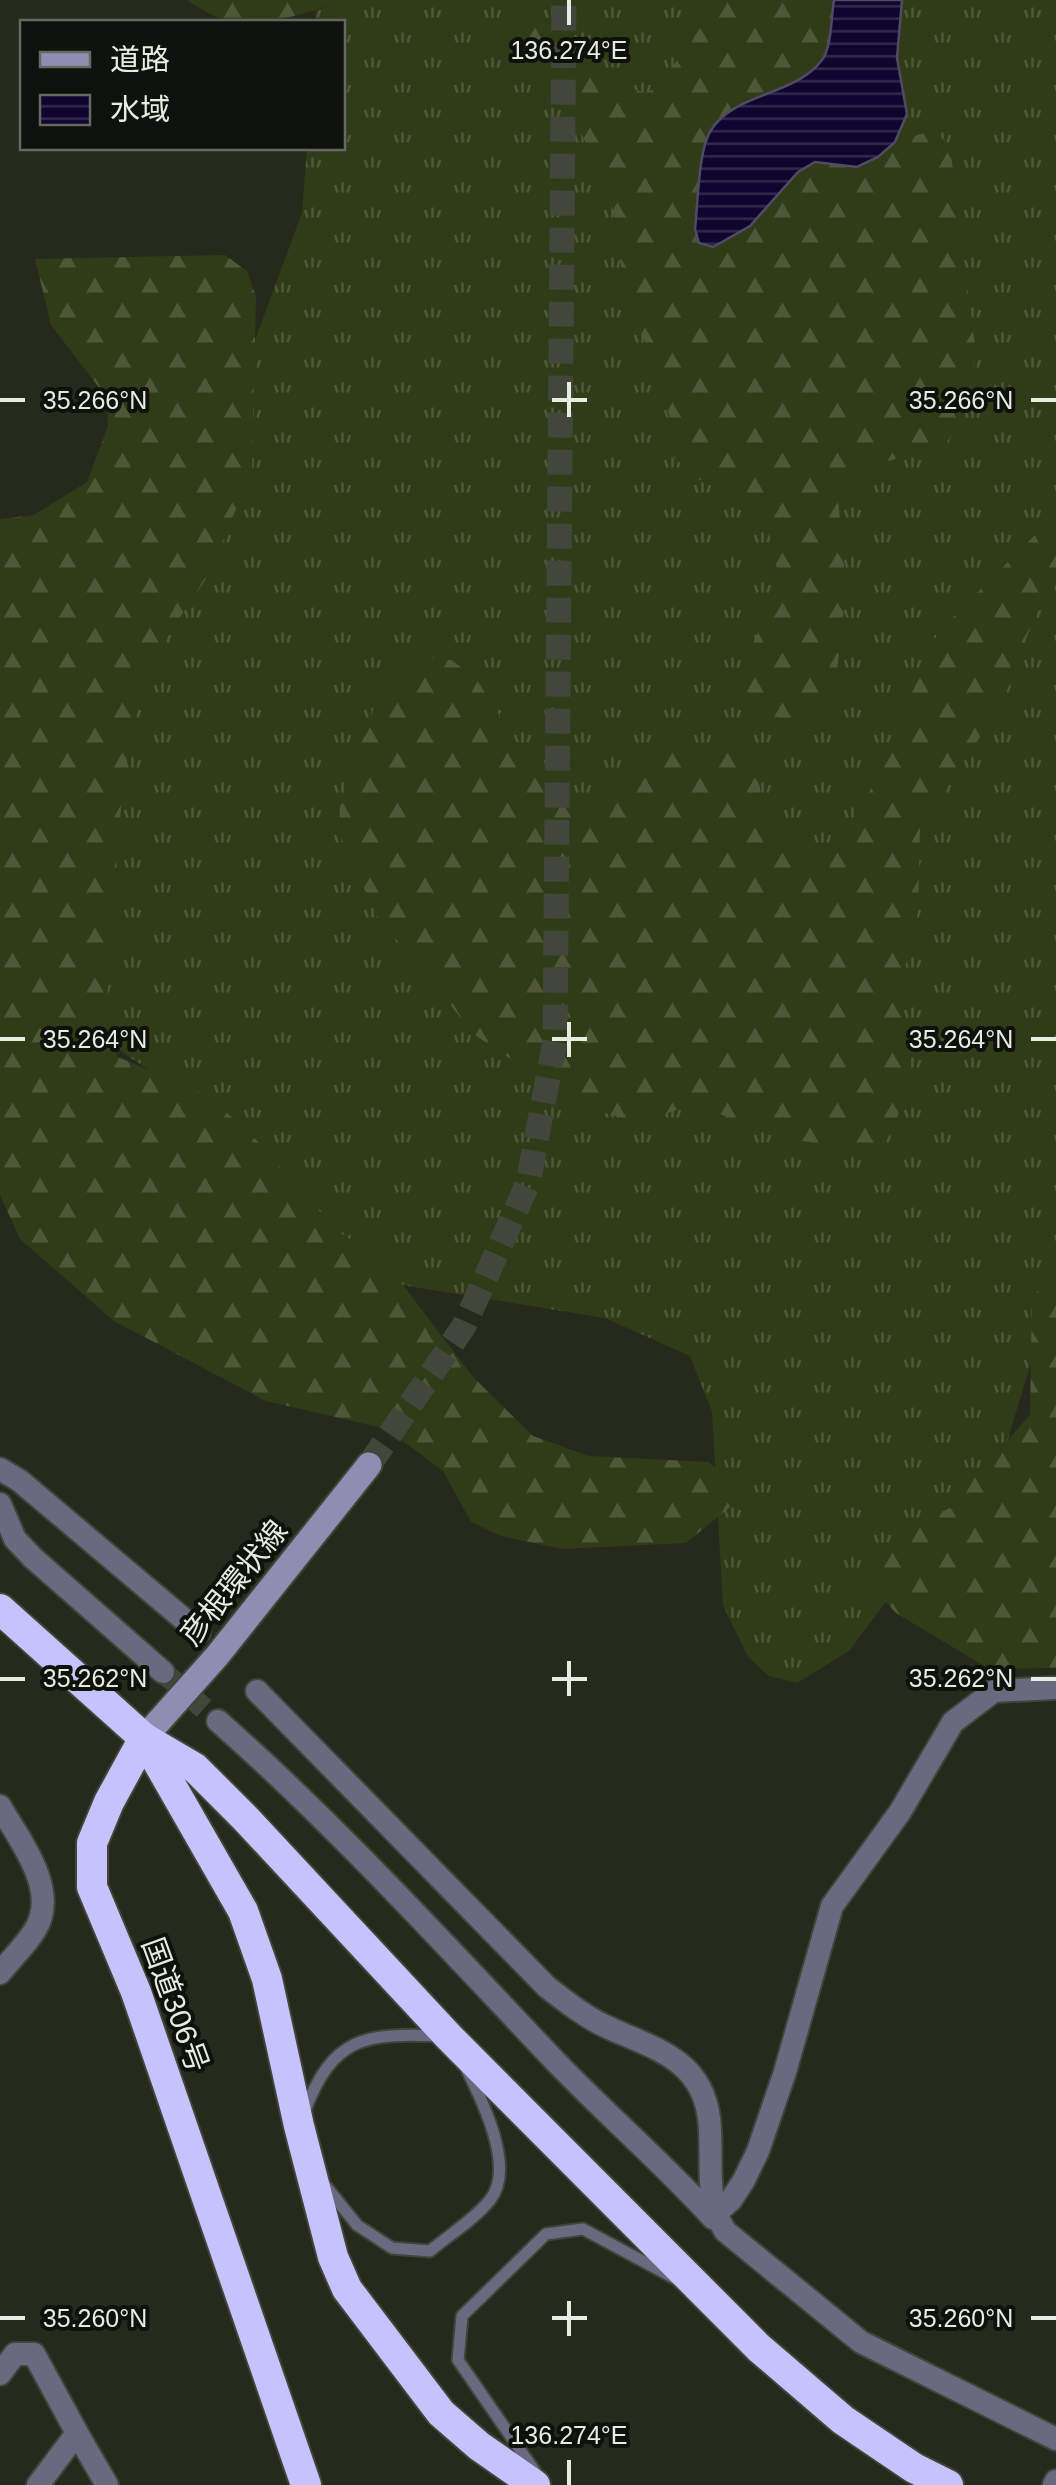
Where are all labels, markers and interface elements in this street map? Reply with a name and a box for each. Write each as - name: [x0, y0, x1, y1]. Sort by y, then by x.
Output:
- legend: [20, 20, 345, 150]
- text: 136.274°E: [510, 36, 628, 64]
- text: 道路: [110, 43, 170, 76]
- text: 水域: [110, 93, 170, 126]
- text: 35.266°N: [43, 386, 147, 414]
- text: 35.266°N: [909, 386, 1013, 414]
- text: 35.264°N: [43, 1025, 147, 1053]
- text: 35.264°N: [909, 1025, 1013, 1053]
- street label: 彦根環状線: [174, 1514, 294, 1651]
- text: 35.262°N: [43, 1664, 147, 1692]
- text: 35.262°N: [909, 1664, 1013, 1692]
- street label: 国道306号: [136, 1933, 215, 2076]
- text: 35.260°N: [43, 2304, 147, 2332]
- text: 35.260°N: [909, 2304, 1013, 2332]
- text: 136.274°E: [510, 2421, 628, 2449]

